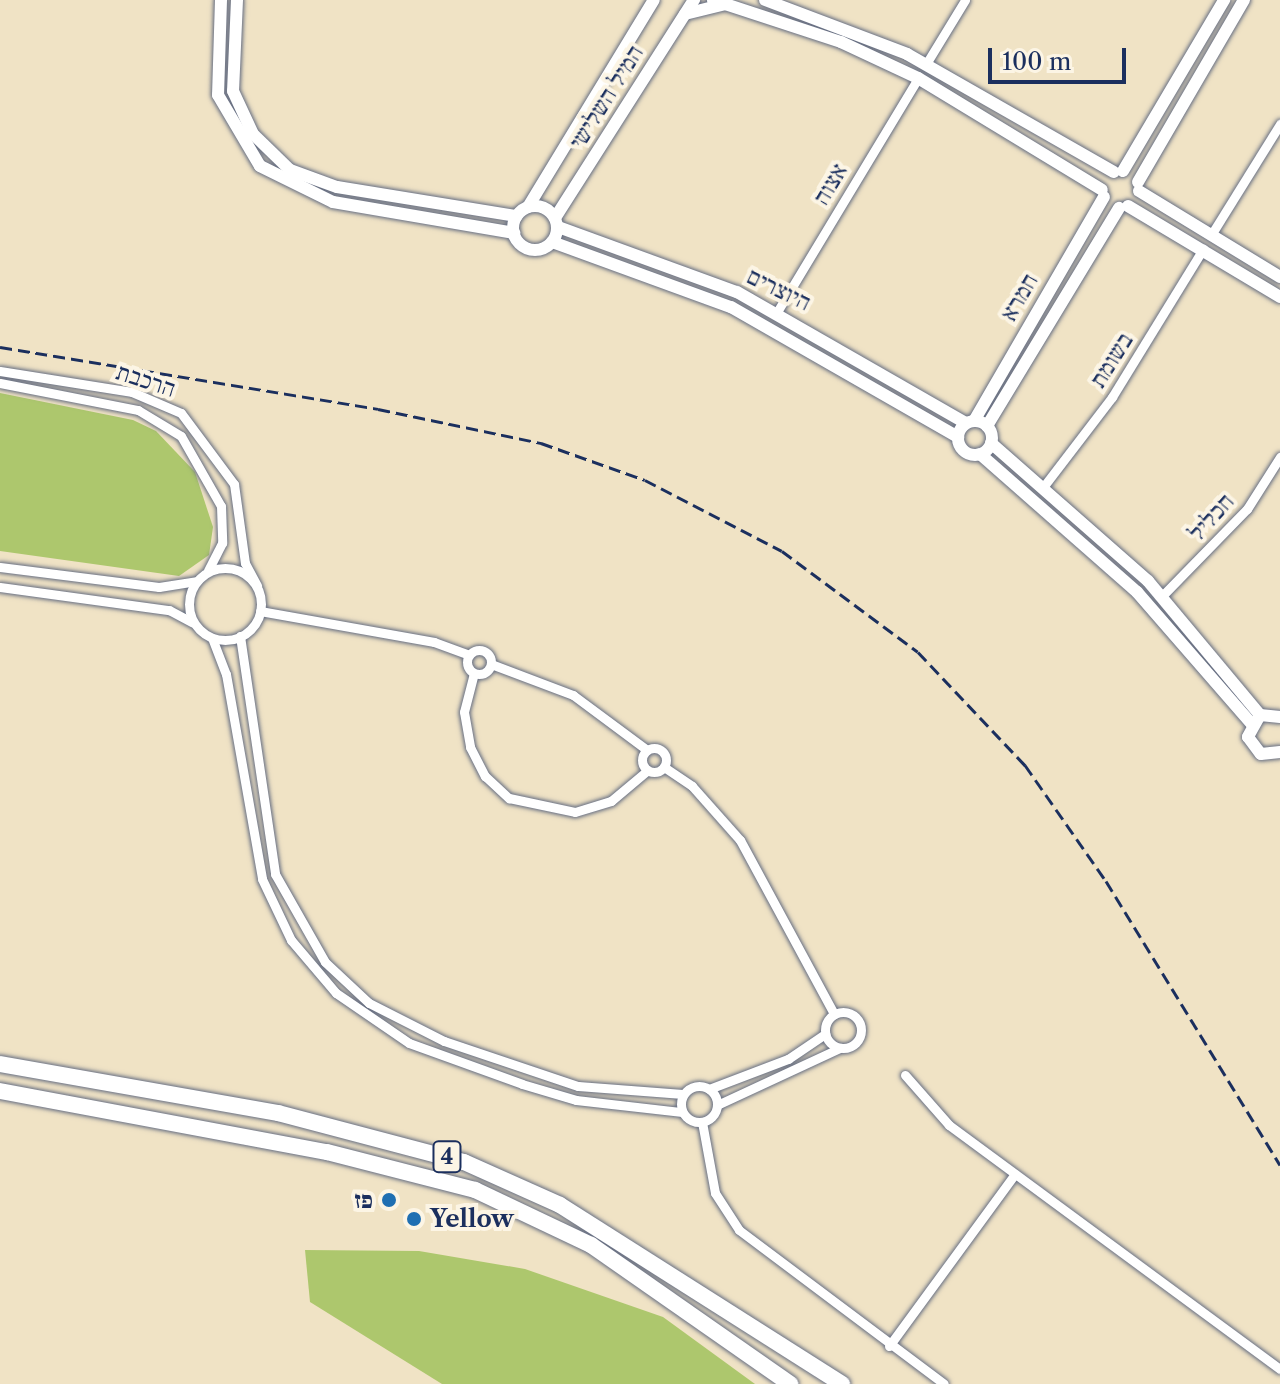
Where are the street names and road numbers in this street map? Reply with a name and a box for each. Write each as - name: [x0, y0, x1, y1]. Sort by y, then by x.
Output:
- street label: המיל השלישי: [563, 40, 649, 154]
- street label: אצוה: [806, 158, 854, 210]
- street label: היוצרים: [742, 261, 816, 317]
- street label: חמרא: [994, 268, 1044, 326]
- street label: בשומת: [1083, 327, 1139, 393]
- street label: הרכבת: [113, 357, 179, 403]
- street label: חכליל: [1182, 487, 1240, 547]
- road number: 4: [431, 1139, 463, 1175]

